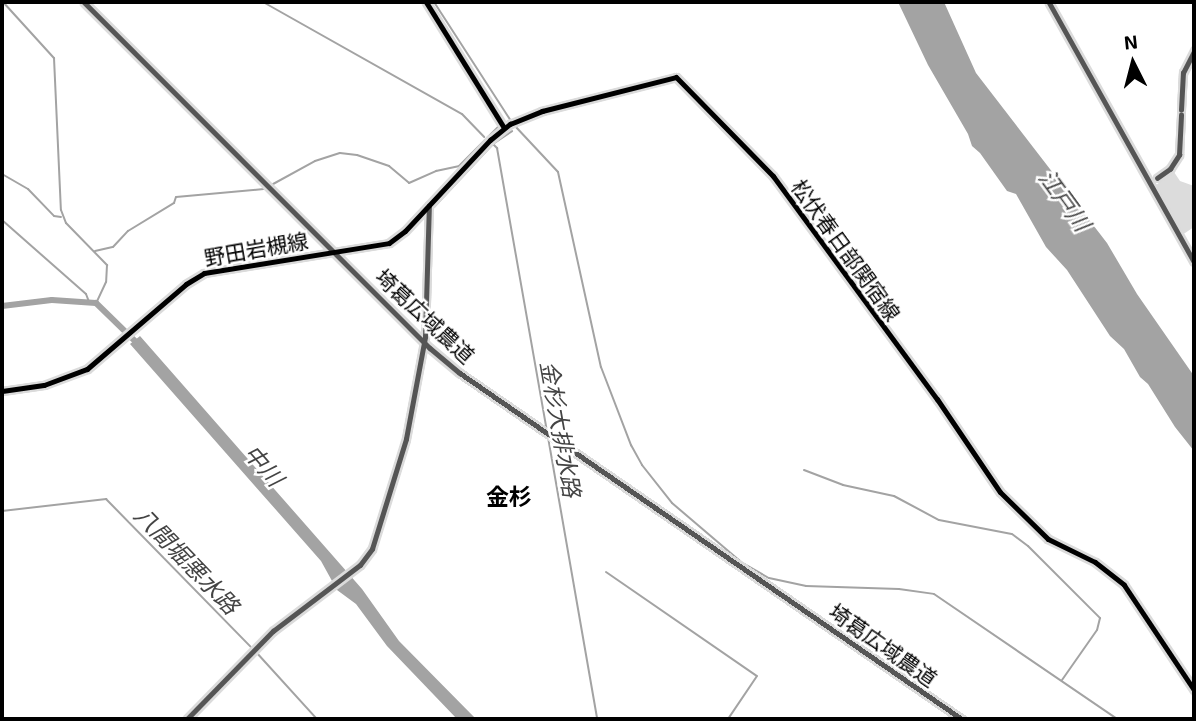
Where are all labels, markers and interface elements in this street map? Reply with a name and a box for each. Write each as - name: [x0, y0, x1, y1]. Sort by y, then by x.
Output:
- north arrow: [1098, 28, 1168, 98]
- text: N: [1123, 29, 1139, 54]
- water label: 江戸川: [1034, 164, 1096, 236]
- street label: 松伏春日部関宿線: [786, 175, 906, 325]
- street label: 野田岩槻線: [202, 227, 310, 271]
- street label: 埼葛広域農道: [370, 264, 480, 368]
- water label: 金杉大排水路: [535, 359, 587, 499]
- water label: 中川: [238, 439, 290, 491]
- district label: 金杉: [486, 482, 532, 510]
- water label: 八間堀悪水路: [129, 501, 245, 619]
- street label: 埼葛広域農道: [824, 599, 942, 691]

